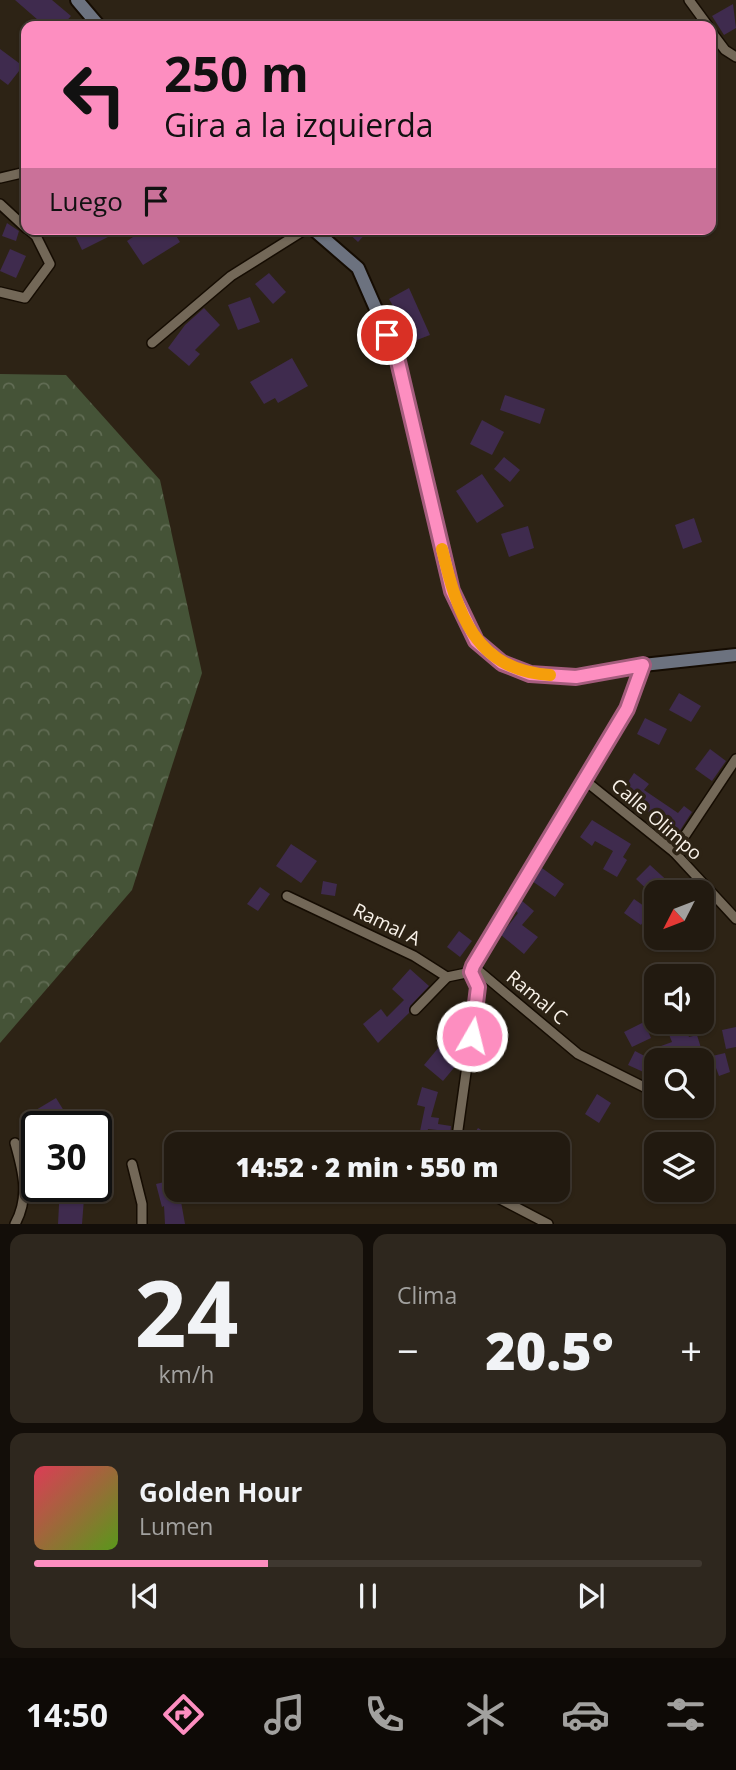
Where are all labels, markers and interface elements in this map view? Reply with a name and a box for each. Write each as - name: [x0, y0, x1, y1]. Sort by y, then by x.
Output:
- text: 250 m: [164, 40, 309, 106]
- icon: left: [49, 49, 140, 140]
- text: Gira a la izquierda: [164, 103, 434, 146]
- icon: arrive: [137, 182, 175, 220]
- text: Luego: [49, 183, 123, 219]
- pin: [357, 305, 417, 365]
- icon: arrive: [368, 316, 406, 354]
- street label: Calle Olimpo: [606, 772, 708, 866]
- north arrow: [644, 880, 714, 950]
- map controls: [644, 880, 714, 1202]
- street label: Ramal A: [349, 896, 425, 952]
- street label: Ramal C: [501, 964, 573, 1030]
- button: sound: [644, 964, 714, 1034]
- position arrow: [435, 999, 509, 1073]
- button: search: [644, 1048, 714, 1118]
- speed limit sign: 30: [21, 1111, 112, 1202]
- button: layers: [644, 1132, 714, 1202]
- text: 14:52 · 2 min · 550 m: [236, 1149, 498, 1185]
- text: 24: [134, 1250, 239, 1374]
- text: Clima: [397, 1279, 457, 1311]
- text: 20.5°: [485, 1314, 614, 1385]
- text: −: [397, 1324, 419, 1376]
- text: +: [680, 1324, 702, 1376]
- text: km/h: [159, 1358, 214, 1390]
- text: Golden Hour: [139, 1474, 302, 1510]
- text: Lumen: [139, 1510, 213, 1542]
- icon: previous: [126, 1577, 164, 1615]
- icon: pause: [349, 1577, 387, 1615]
- icon: next: [572, 1577, 610, 1615]
- icon: directions: [159, 1690, 208, 1739]
- icon: music: [260, 1690, 309, 1739]
- icon: phone: [360, 1690, 409, 1739]
- icon: climate: [461, 1690, 510, 1739]
- icon: car: [561, 1690, 610, 1739]
- icon: filters: [661, 1690, 710, 1739]
- text: 14:50: [26, 1693, 108, 1736]

